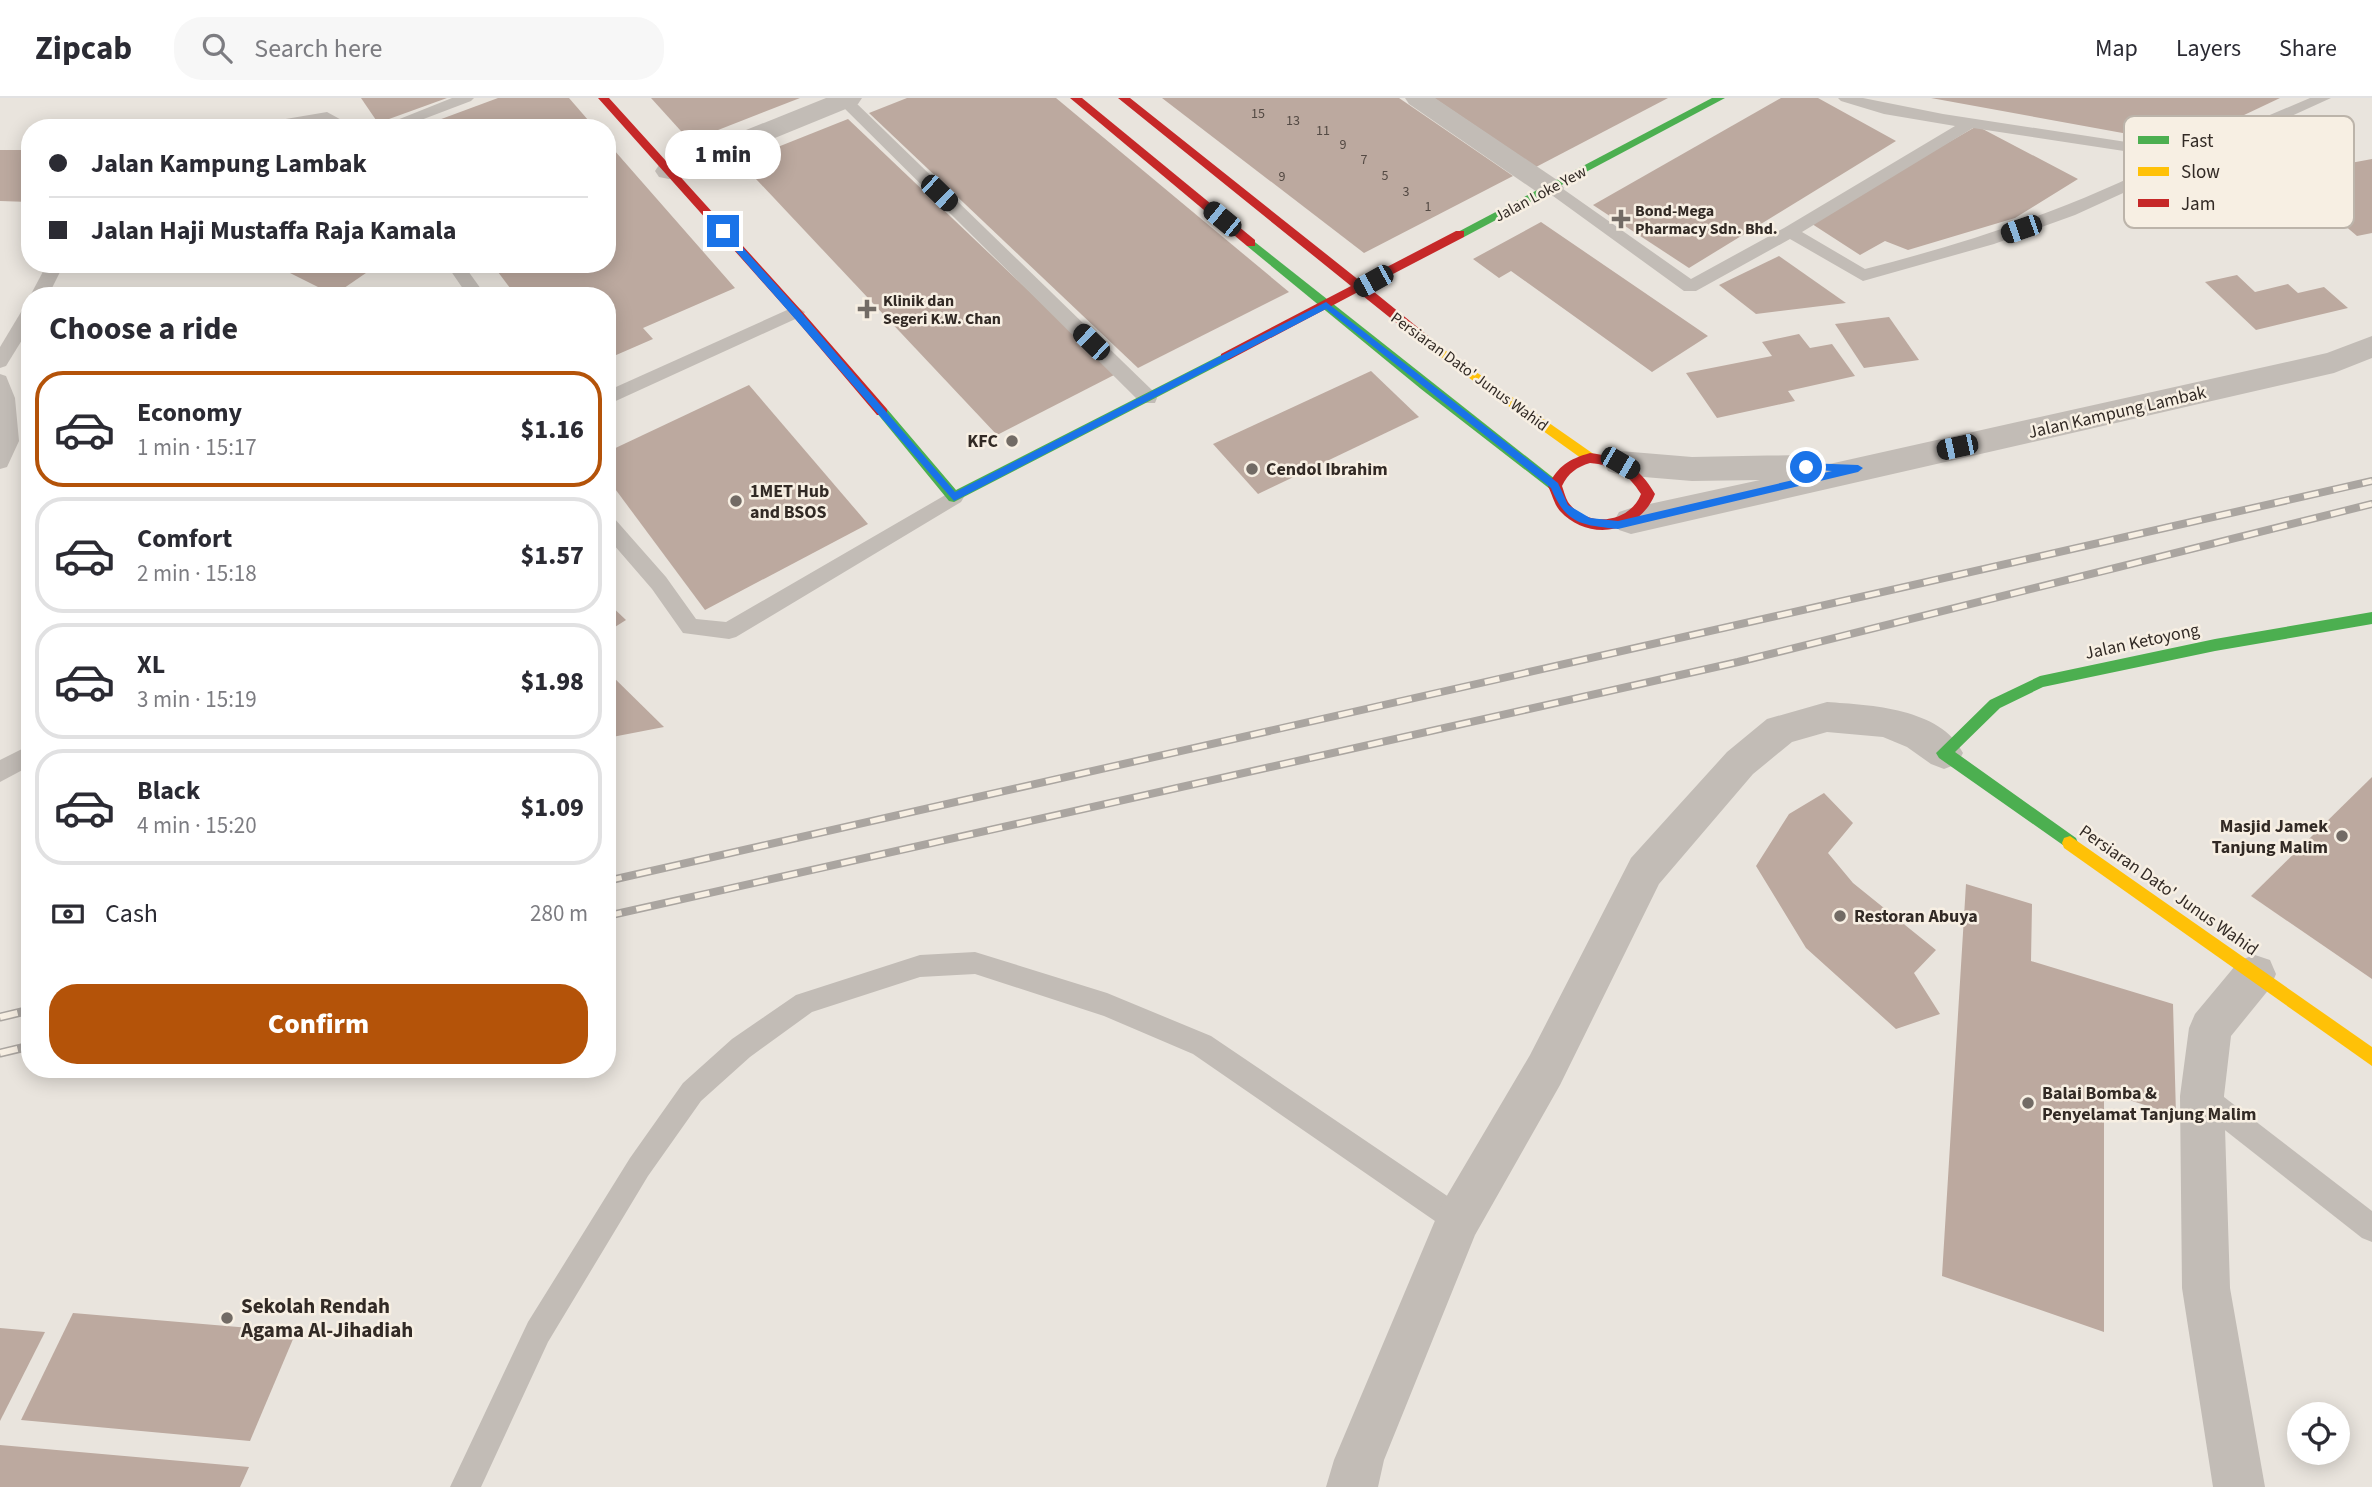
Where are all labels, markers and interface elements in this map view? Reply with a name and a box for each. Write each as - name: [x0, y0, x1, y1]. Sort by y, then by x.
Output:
- search box: [174, 17, 664, 80]
- text: Zipcab: [35, 25, 132, 72]
- icon: search: [198, 29, 236, 67]
- text: Search here: [254, 30, 382, 67]
- text: Map: [2095, 31, 2138, 66]
- text: Layers: [2176, 31, 2241, 66]
- text: Share: [2279, 31, 2337, 66]
- house number: 15: [1251, 104, 1265, 124]
- house number: 13: [1286, 111, 1300, 131]
- legend: [2124, 116, 2354, 228]
- house number: 11: [1316, 121, 1330, 141]
- text: Fast: [2181, 128, 2214, 155]
- callout: 1 min: [665, 130, 781, 178]
- house number: 9: [1340, 135, 1347, 155]
- text: 1 min: [695, 138, 751, 171]
- text: Jalan Kampung Lambak: [91, 145, 367, 182]
- house number: 7: [1361, 150, 1368, 170]
- text: Slow: [2181, 159, 2220, 186]
- street label: Jalan Loke Yew: [1491, 160, 1591, 227]
- house number: 5: [1382, 166, 1389, 186]
- house number: 9: [1279, 167, 1286, 187]
- car: [917, 171, 962, 215]
- house number: 3: [1403, 182, 1410, 202]
- text: Jam: [2181, 191, 2215, 218]
- house number: 1: [1425, 197, 1432, 217]
- car: [1200, 198, 1245, 240]
- place label: Bond-Mega Pharmacy Sdn. Bhd.: [1635, 200, 1778, 240]
- marker: Bond-Mega Pharmacy Sdn. Bhd.: [1613, 211, 1629, 227]
- text: Jalan Haji Mustaffa Raja Kamala: [91, 212, 457, 249]
- car: [1998, 212, 2045, 246]
- route end: [707, 215, 739, 247]
- car: [1350, 262, 1397, 300]
- place label: Klinik dan Segeri K.W. Chan: [883, 290, 1001, 330]
- marker: Klinik dan Segeri K.W. Chan: [857, 299, 877, 319]
- text: Choose a ride: [49, 306, 238, 352]
- street label: Persiaran Dato' Junus Wahid: [1386, 307, 1553, 437]
- car: [1069, 320, 1114, 364]
- street label: Jalan Kampung Lambak: [2026, 380, 2209, 445]
- text: Economy: [137, 394, 242, 431]
- icon: car: [53, 398, 116, 461]
- text: $1.16: [520, 411, 584, 448]
- place label: KFC: [967, 429, 999, 454]
- text: 1 min · 15:17: [137, 431, 257, 464]
- car: [1935, 432, 1980, 462]
- marker: KFC: [1004, 433, 1020, 449]
- car: [1597, 443, 1644, 483]
- route start: [1790, 451, 1822, 483]
- place label: Cendol Ibrahim: [1266, 457, 1388, 482]
- marker: Cendol Ibrahim: [1244, 461, 1260, 477]
- place label: 1MET Hub and BSOS: [750, 479, 829, 525]
- marker: 1MET Hub and BSOS: [728, 493, 744, 509]
- text: Comfort: [137, 520, 232, 557]
- icon: car: [53, 524, 116, 587]
- text: $1.57: [520, 537, 584, 574]
- text: 2 min · 15:18: [137, 557, 257, 590]
- street label: Jalan Ketoyong: [2083, 617, 2202, 666]
- text: XL: [137, 646, 165, 683]
- icon: car: [53, 650, 116, 713]
- text: $1.98: [520, 663, 584, 700]
- text: 3 min · 15:19: [137, 683, 257, 716]
- text: Black: [137, 772, 200, 809]
- icon: car: [53, 776, 116, 839]
- text: $1.09: [520, 789, 584, 826]
- text: 4 min · 15:20: [137, 809, 257, 842]
- place label: Masjid Jamek Tanjung Malim: [2212, 814, 2328, 860]
- street label: Persiaran Dato' Junus Wahid: [2074, 819, 2263, 962]
- marker: Masjid Jamek Tanjung Malim: [2334, 828, 2350, 844]
- icon: cash: [49, 895, 87, 933]
- text: Cash: [105, 895, 158, 932]
- text: 280 m: [530, 897, 588, 930]
- place label: Restoran Abuya: [1854, 904, 1978, 929]
- marker: Restoran Abuya: [1832, 908, 1848, 924]
- button: Confirm: [49, 984, 588, 1064]
- place label: Balai Bomba & Penyelamat Tanjung Malim: [2042, 1081, 2256, 1127]
- marker: Balai Bomba & Penyelamat Tanjung Malim: [2020, 1095, 2036, 1111]
- place label: Sekolah Rendah Agama Al-Jihadiah: [240, 1291, 413, 1345]
- marker: Sekolah Rendah Agama Al-Jihadiah: [219, 1310, 235, 1326]
- map controls: [2287, 1402, 2350, 1465]
- button: locate: [2287, 1402, 2350, 1465]

